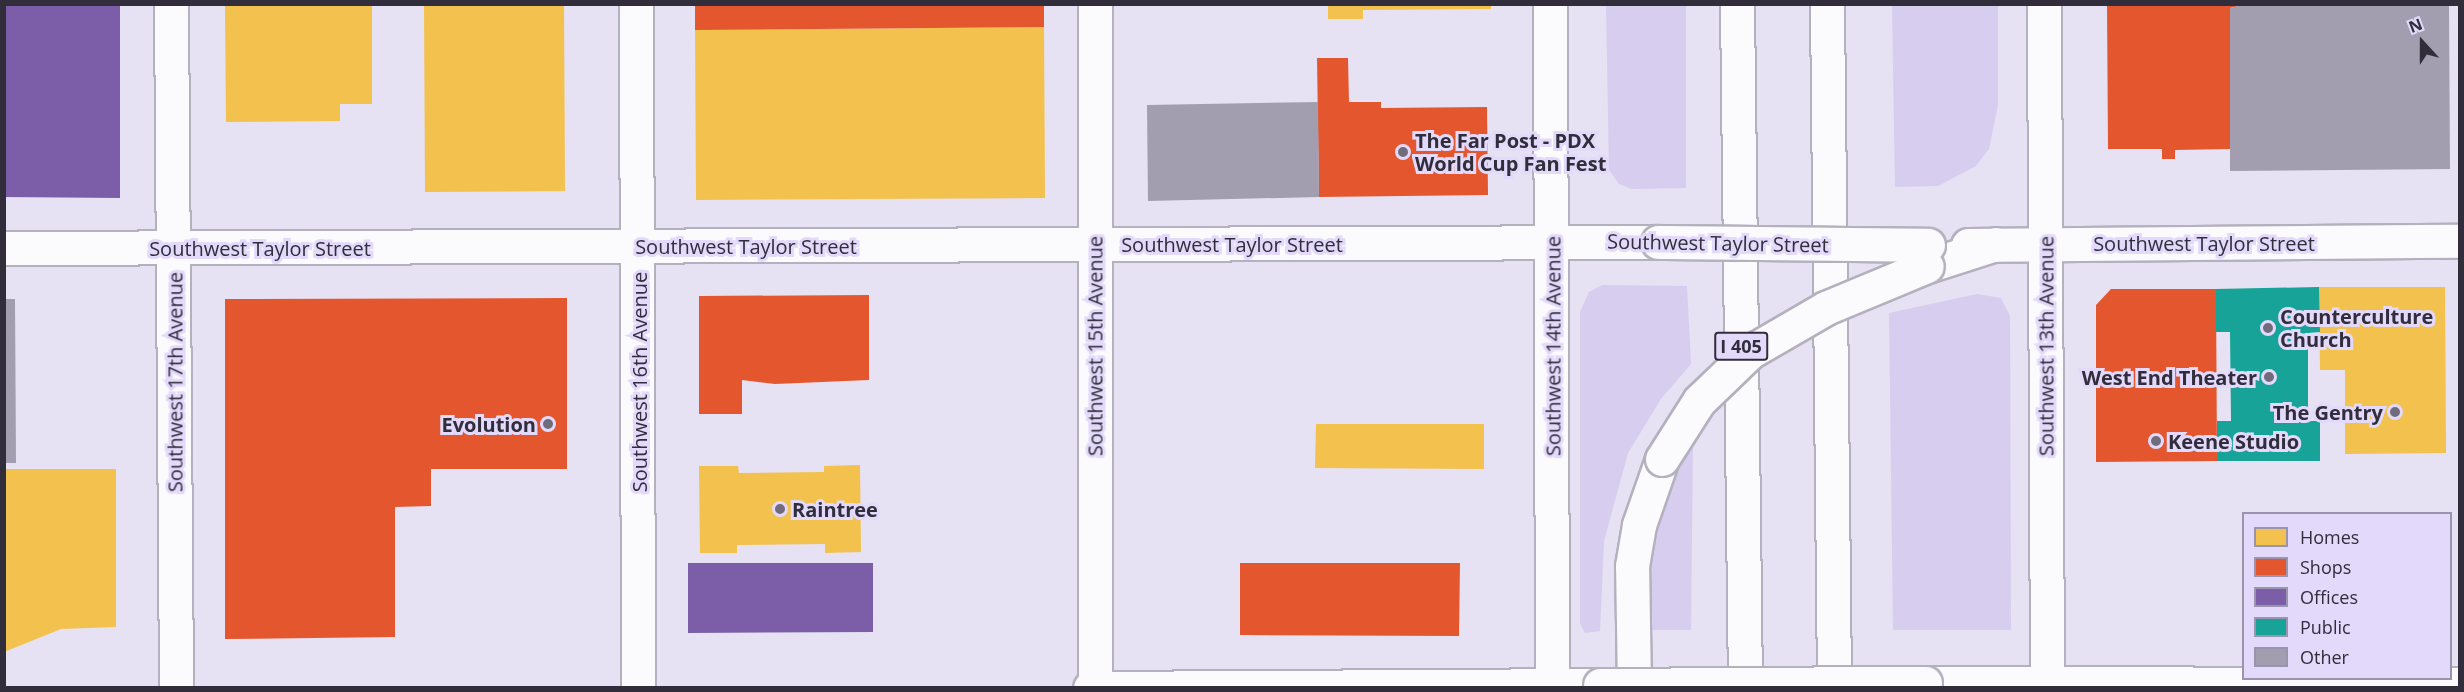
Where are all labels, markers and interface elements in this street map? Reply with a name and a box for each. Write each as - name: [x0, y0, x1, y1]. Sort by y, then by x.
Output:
- north arrow: [2392, 12, 2452, 72]
- text: N: [2406, 13, 2426, 38]
- place label: The Far Post - PDX World Cup Fan Fest: [1415, 128, 1606, 175]
- marker: The Far Post - PDX World Cup Fan Fest: [1396, 145, 1410, 159]
- street label: Southwest Taylor Street: [1607, 229, 1829, 257]
- street label: Southwest Taylor Street: [2093, 231, 2315, 255]
- street label: Southwest Taylor Street: [1121, 232, 1343, 256]
- street label: Southwest Taylor Street: [635, 234, 857, 258]
- street label: Southwest Taylor Street: [149, 236, 371, 260]
- street label: Southwest 15th Avenue: [1083, 236, 1107, 456]
- street label: Southwest 14th Avenue: [1541, 236, 1565, 456]
- street label: Southwest 13th Avenue: [2034, 236, 2058, 456]
- street label: Southwest 17th Avenue: [163, 272, 187, 492]
- street label: Southwest 16th Avenue: [627, 272, 651, 492]
- place label: Counterculture Church: [2280, 304, 2433, 351]
- marker: Counterculture Church: [2261, 321, 2275, 335]
- road number: I 405: [1714, 331, 1768, 361]
- place label: West End Theater: [2082, 365, 2257, 389]
- marker: West End Theater: [2262, 370, 2276, 384]
- place label: The Gentry: [2273, 400, 2383, 424]
- marker: The Gentry: [2388, 405, 2402, 419]
- place label: Evolution: [441, 412, 536, 436]
- marker: Evolution: [541, 417, 555, 431]
- place label: Keene Studio: [2168, 429, 2299, 453]
- marker: Keene Studio: [2149, 434, 2163, 448]
- place label: Raintree: [792, 497, 878, 521]
- marker: Raintree: [773, 502, 787, 516]
- legend: [2242, 512, 2452, 680]
- text: Homes: [2300, 525, 2359, 549]
- text: Shops: [2300, 555, 2351, 579]
- text: Offices: [2300, 585, 2358, 609]
- text: Public: [2300, 615, 2351, 639]
- text: Other: [2300, 645, 2349, 669]

